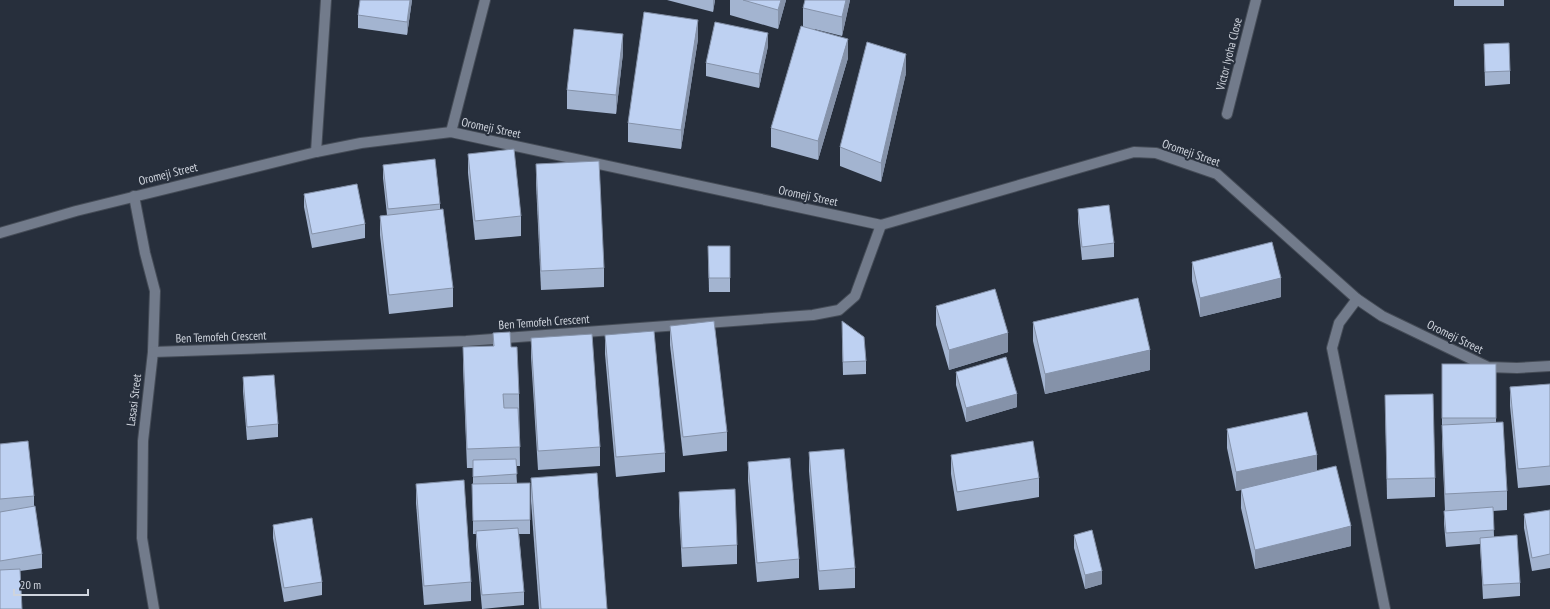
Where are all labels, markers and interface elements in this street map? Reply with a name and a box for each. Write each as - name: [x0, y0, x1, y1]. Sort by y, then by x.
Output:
- street label: Victor Iyoha Close: [1212, 16, 1245, 93]
- street label: Oromeji Street: [460, 114, 523, 141]
- street label: Oromeji Street: [1160, 136, 1223, 170]
- street label: Oromeji Street: [137, 159, 200, 188]
- street label: Oromeji Street: [777, 182, 840, 209]
- street label: Ben Temofeh Crescent: [498, 311, 591, 332]
- street label: Oromeji Street: [1425, 317, 1486, 357]
- street label: Ben Temofeh Crescent: [175, 327, 267, 346]
- street label: Lasasi Street: [123, 372, 144, 427]
- scale bar: [14, 571, 88, 597]
- text: 20 m: [20, 577, 41, 592]

